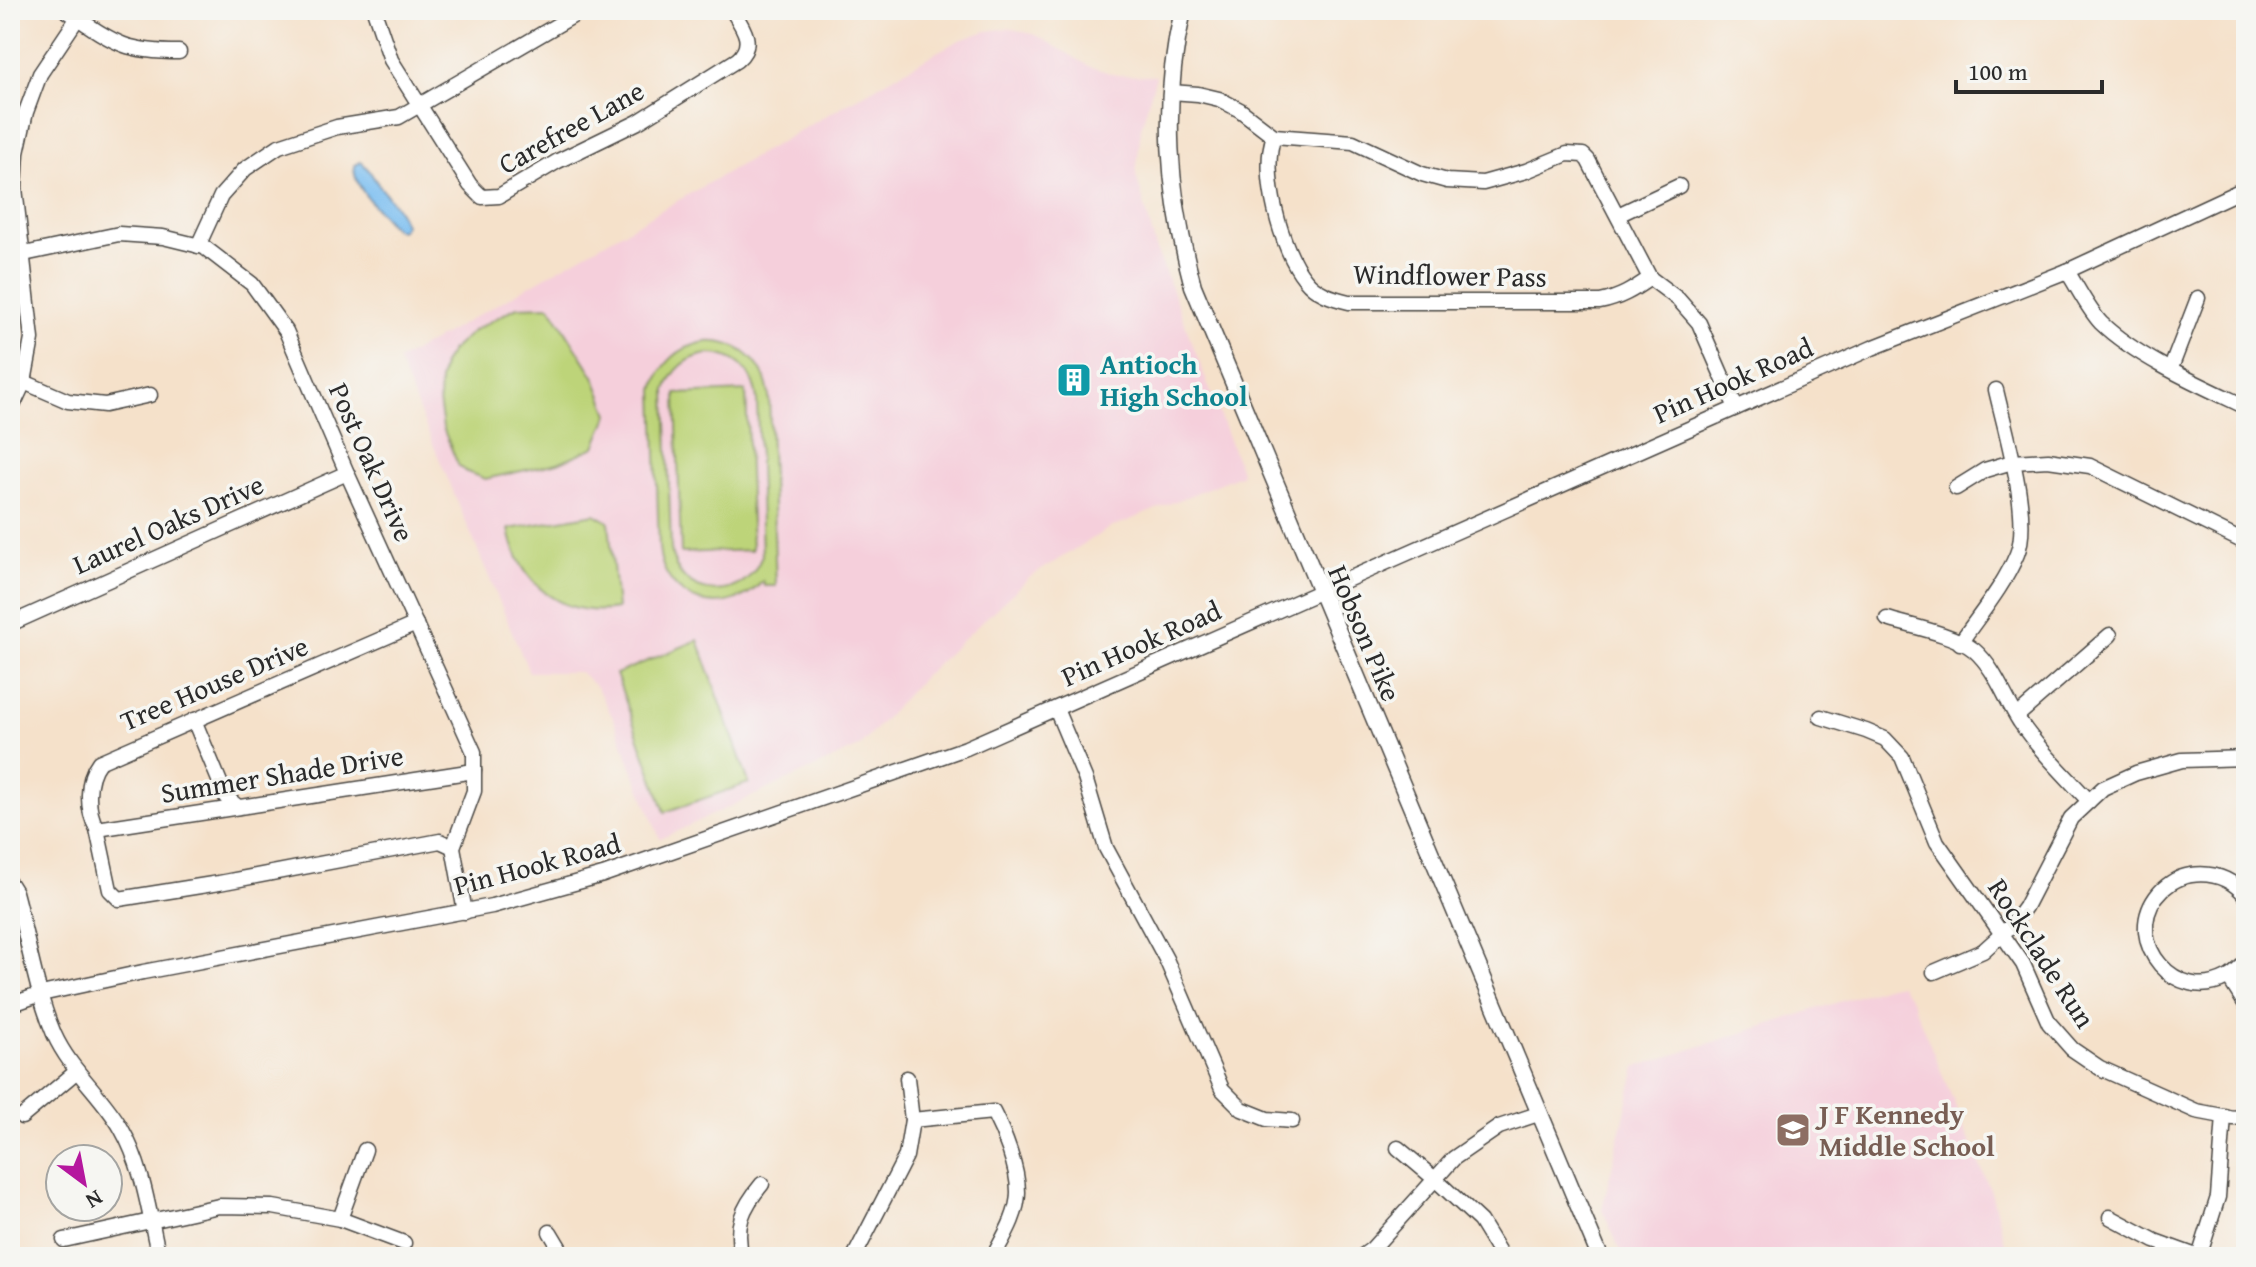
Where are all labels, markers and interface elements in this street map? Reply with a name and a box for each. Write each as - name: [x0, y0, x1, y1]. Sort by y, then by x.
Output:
- scale bar: [1956, 44, 2102, 94]
- text: 100 m: [1968, 54, 2028, 89]
- street label: Carefree Lane: [490, 70, 651, 184]
- street label: Windflower Pass: [1353, 252, 1547, 297]
- street label: Pin Hook Road: [1646, 326, 1819, 433]
- place label: Antioch High School: [1100, 343, 1248, 416]
- building icon: Antioch High School: [1055, 361, 1093, 399]
- street label: Post Oak Drive: [319, 376, 426, 548]
- street label: Laurel Oaks Drive: [66, 463, 270, 584]
- street label: Hobson Pike: [1318, 558, 1413, 707]
- street label: Pin Hook Road: [1054, 589, 1227, 696]
- street label: Tree House Drive: [114, 624, 314, 741]
- street label: Summer Shade Drive: [158, 734, 406, 813]
- street label: Pin Hook Road: [449, 822, 625, 905]
- street label: Rockclade Run: [1979, 870, 2106, 1036]
- place label: J F Kennedy Middle School: [1815, 1093, 1995, 1166]
- school or university icon: J F Kennedy Middle School: [1774, 1111, 1812, 1149]
- north arrow: [44, 1143, 124, 1223]
- text: N: [80, 1182, 109, 1218]

